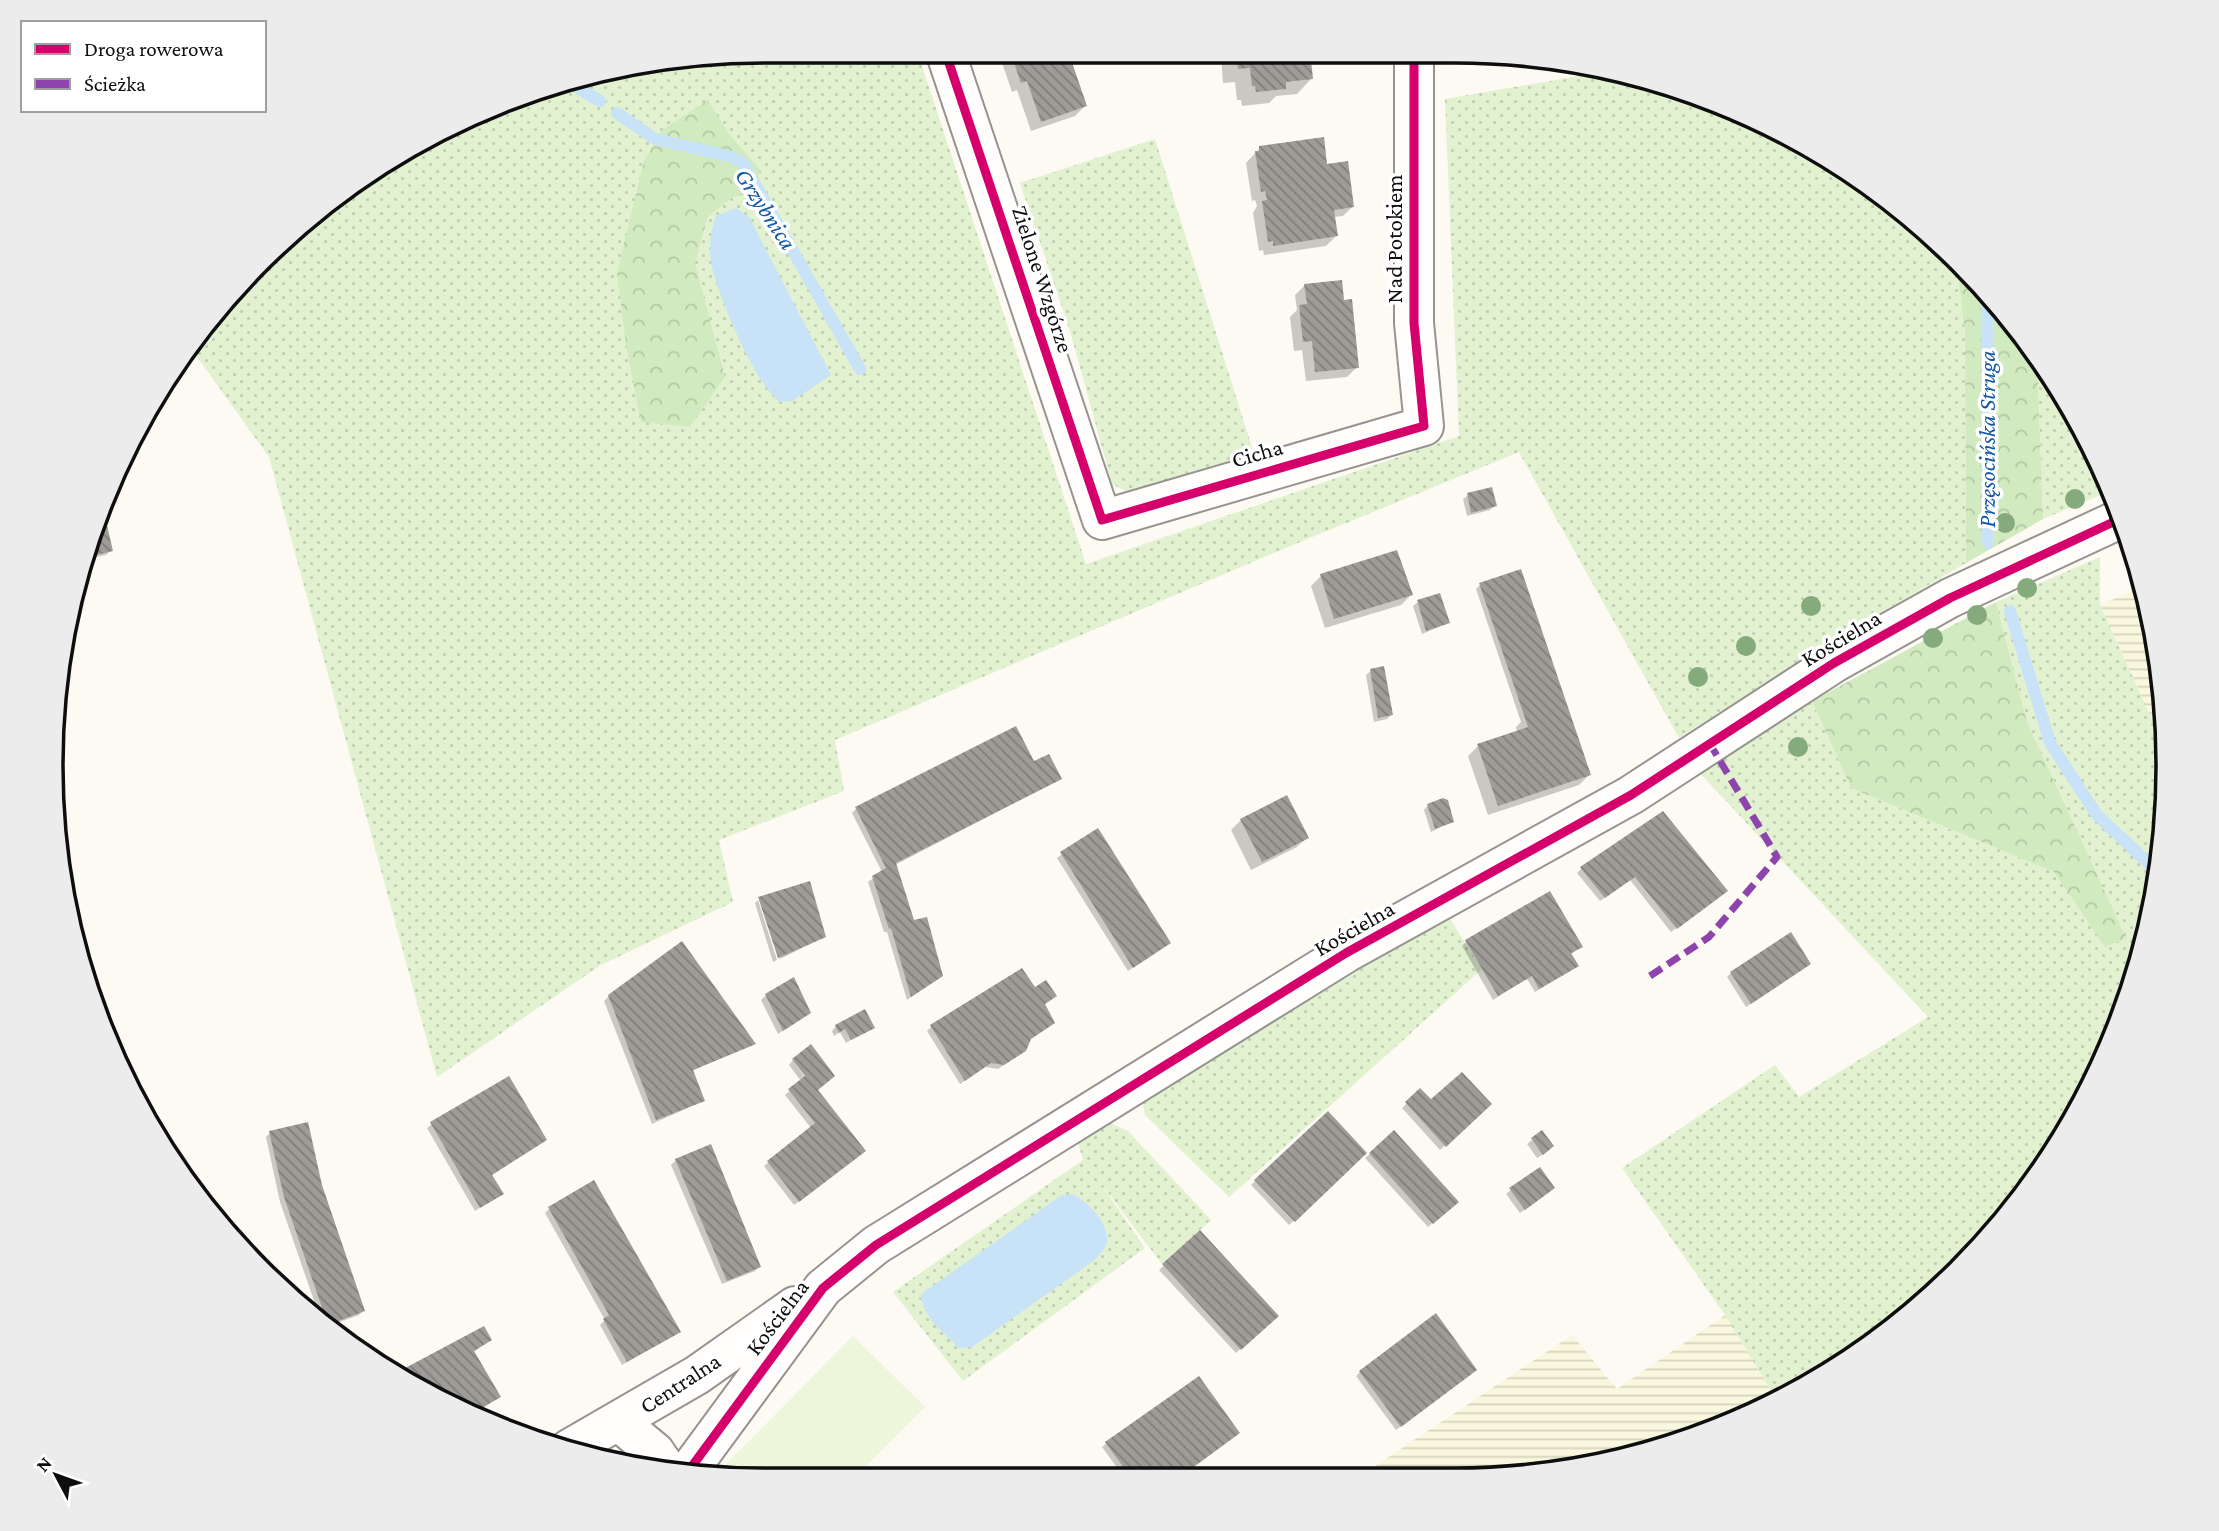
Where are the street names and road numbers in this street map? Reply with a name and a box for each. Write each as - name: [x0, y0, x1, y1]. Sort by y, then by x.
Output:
- street label: Nad Potokiem: [1381, 174, 1407, 304]
- street label: Zielone Wzgórze: [1007, 202, 1079, 356]
- street label: Cicha: [1228, 433, 1286, 473]
- street label: Kościelna: [1797, 604, 1886, 672]
- street label: Kościelna: [1309, 895, 1399, 961]
- street label: Kościelna: [740, 1274, 814, 1360]
- street label: Centralna: [635, 1347, 726, 1419]

